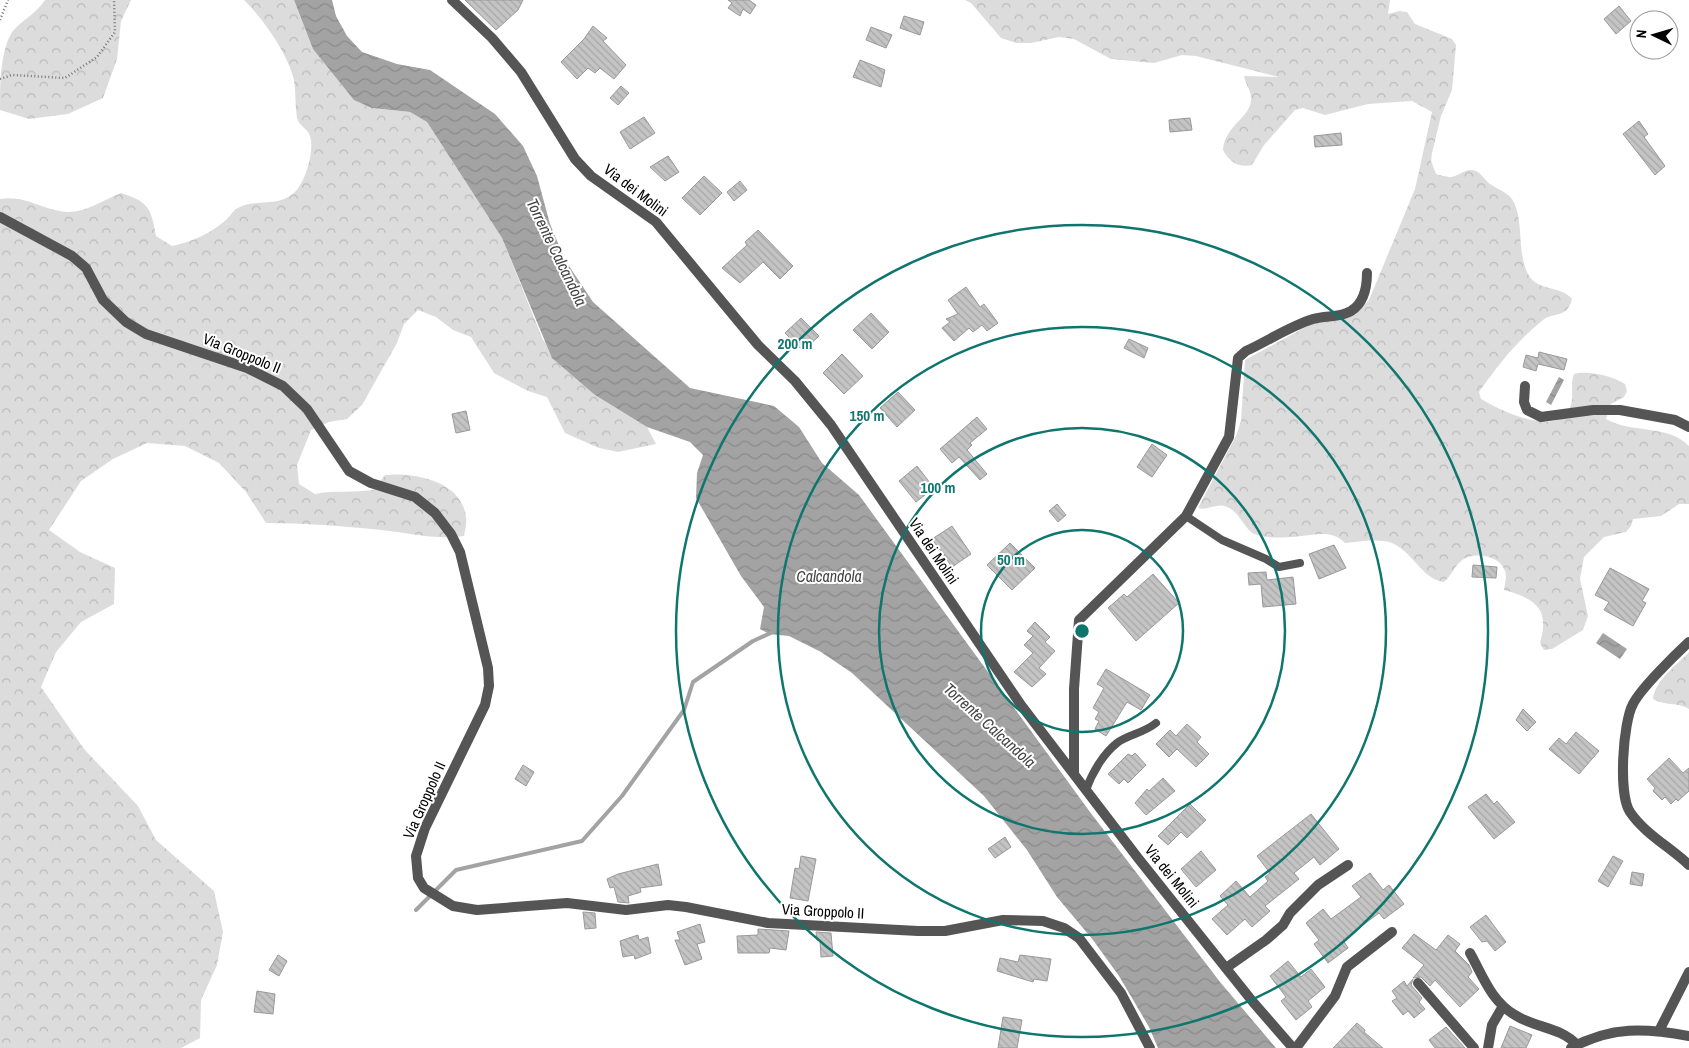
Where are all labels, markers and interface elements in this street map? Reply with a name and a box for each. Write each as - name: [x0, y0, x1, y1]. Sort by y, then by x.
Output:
- north arrow: [1629, 10, 1679, 60]
- text: N: [1632, 29, 1650, 39]
- street label: Via dei Molini: [599, 159, 673, 221]
- water label: Torrente Calcandola: [521, 195, 593, 309]
- street label: Via Groppolo II: [200, 328, 284, 378]
- text: 200 m: [778, 333, 812, 354]
- text: 150 m: [850, 405, 884, 426]
- text: 100 m: [921, 477, 955, 498]
- street label: Via dei Molini: [904, 514, 964, 588]
- text: 50 m: [997, 549, 1025, 570]
- water label: Calcandola: [796, 565, 862, 587]
- centre of rings: [1073, 622, 1091, 640]
- water label: Torrente Calcandola: [939, 678, 1041, 772]
- street label: Via Groppolo II: [398, 758, 450, 842]
- street label: Via dei Molini: [1140, 840, 1204, 912]
- street label: Via Groppolo II: [781, 898, 865, 924]

